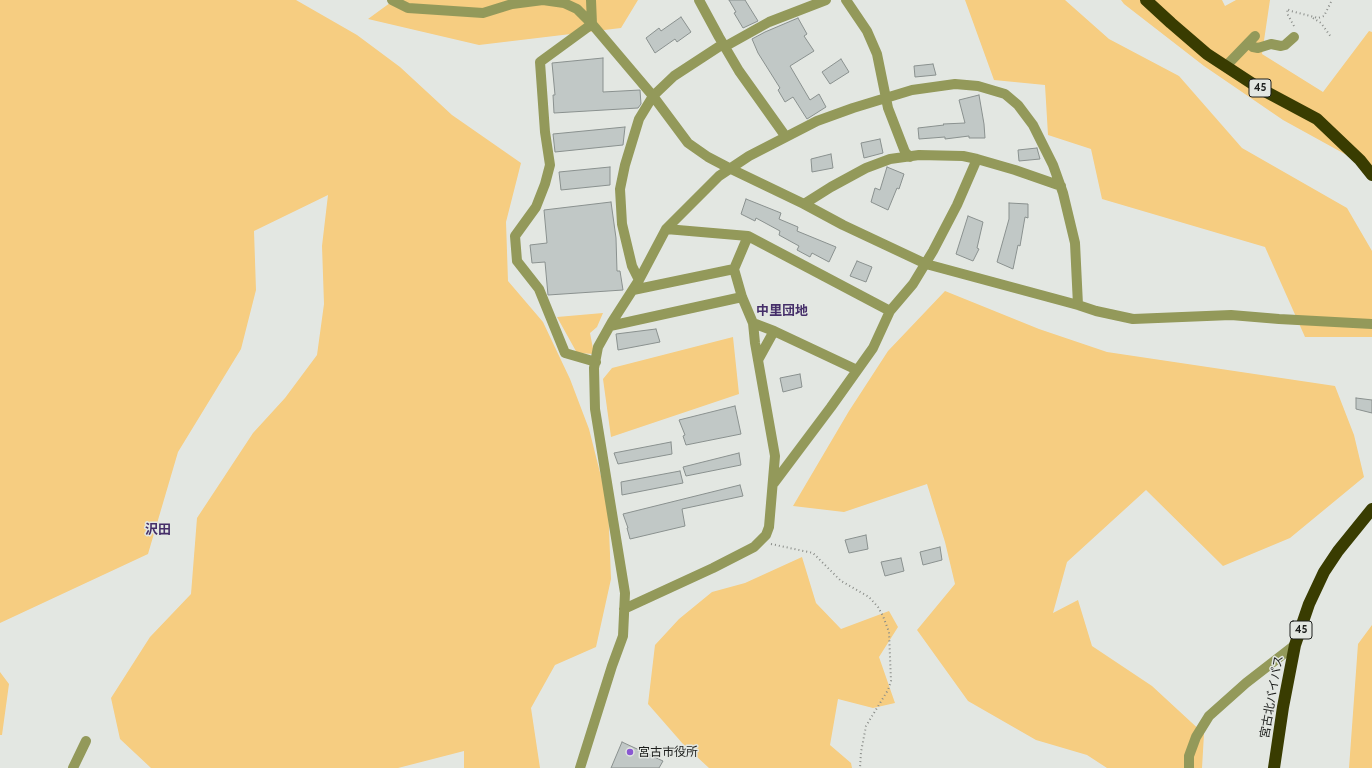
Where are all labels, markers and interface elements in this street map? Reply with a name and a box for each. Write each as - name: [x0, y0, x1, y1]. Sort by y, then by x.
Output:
- road number: 45: [1249, 79, 1271, 97]
- district label: 中里団地: [756, 303, 808, 319]
- district label: 沢田: [145, 522, 171, 538]
- road number: 45: [1290, 621, 1312, 639]
- street label: 宮古北バイパス: [1258, 654, 1286, 740]
- place label: 宮古市役所: [638, 745, 698, 759]
- marker: 宮古市役所: [625, 747, 635, 757]

